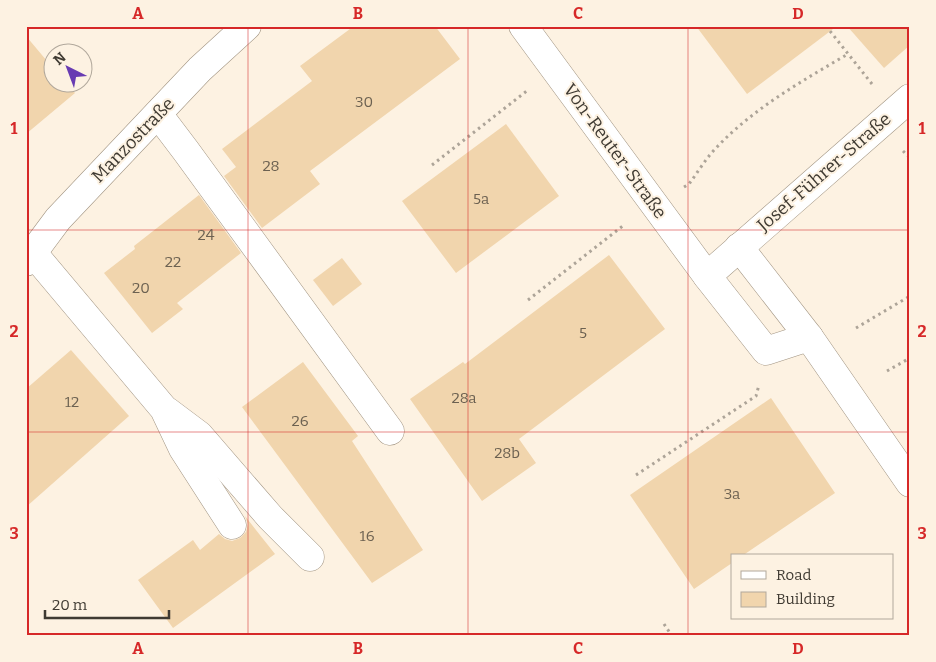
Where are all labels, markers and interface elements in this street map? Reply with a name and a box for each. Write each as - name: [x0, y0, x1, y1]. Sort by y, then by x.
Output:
- text: A: [132, 4, 144, 23]
- text: B: [353, 4, 363, 23]
- text: C: [573, 4, 583, 23]
- text: D: [792, 4, 804, 23]
- north arrow: [42, 42, 92, 92]
- text: N: [50, 49, 69, 69]
- street label: Von-Reuter-Straße: [559, 79, 671, 223]
- street label: Manzostraße: [87, 93, 179, 187]
- house number: 30: [355, 93, 373, 111]
- street label: Josef-Führer-Straße: [752, 108, 895, 237]
- text: 1: [11, 119, 18, 138]
- text: 1: [919, 119, 926, 138]
- house number: 28: [262, 157, 280, 175]
- house number: 5a: [473, 190, 489, 208]
- house number: 24: [198, 226, 215, 244]
- house number: 22: [165, 253, 181, 271]
- house number: 20: [132, 279, 150, 297]
- text: 2: [9, 322, 19, 341]
- text: 2: [917, 322, 927, 341]
- house number: 5: [579, 324, 587, 342]
- house number: 28a: [451, 389, 477, 407]
- house number: 12: [65, 393, 79, 411]
- house number: 26: [292, 412, 309, 430]
- house number: 28b: [494, 444, 520, 462]
- house number: 3a: [724, 485, 740, 503]
- text: 3: [9, 524, 19, 543]
- text: 3: [917, 524, 927, 543]
- house number: 16: [360, 527, 375, 545]
- legend: [731, 554, 894, 620]
- text: Road: [776, 566, 811, 584]
- scale bar: [45, 587, 169, 619]
- text: Building: [776, 590, 835, 608]
- text: 20 m: [52, 596, 88, 614]
- text: A: [132, 639, 144, 658]
- text: B: [353, 639, 363, 658]
- text: C: [573, 639, 583, 658]
- text: D: [792, 639, 804, 658]

